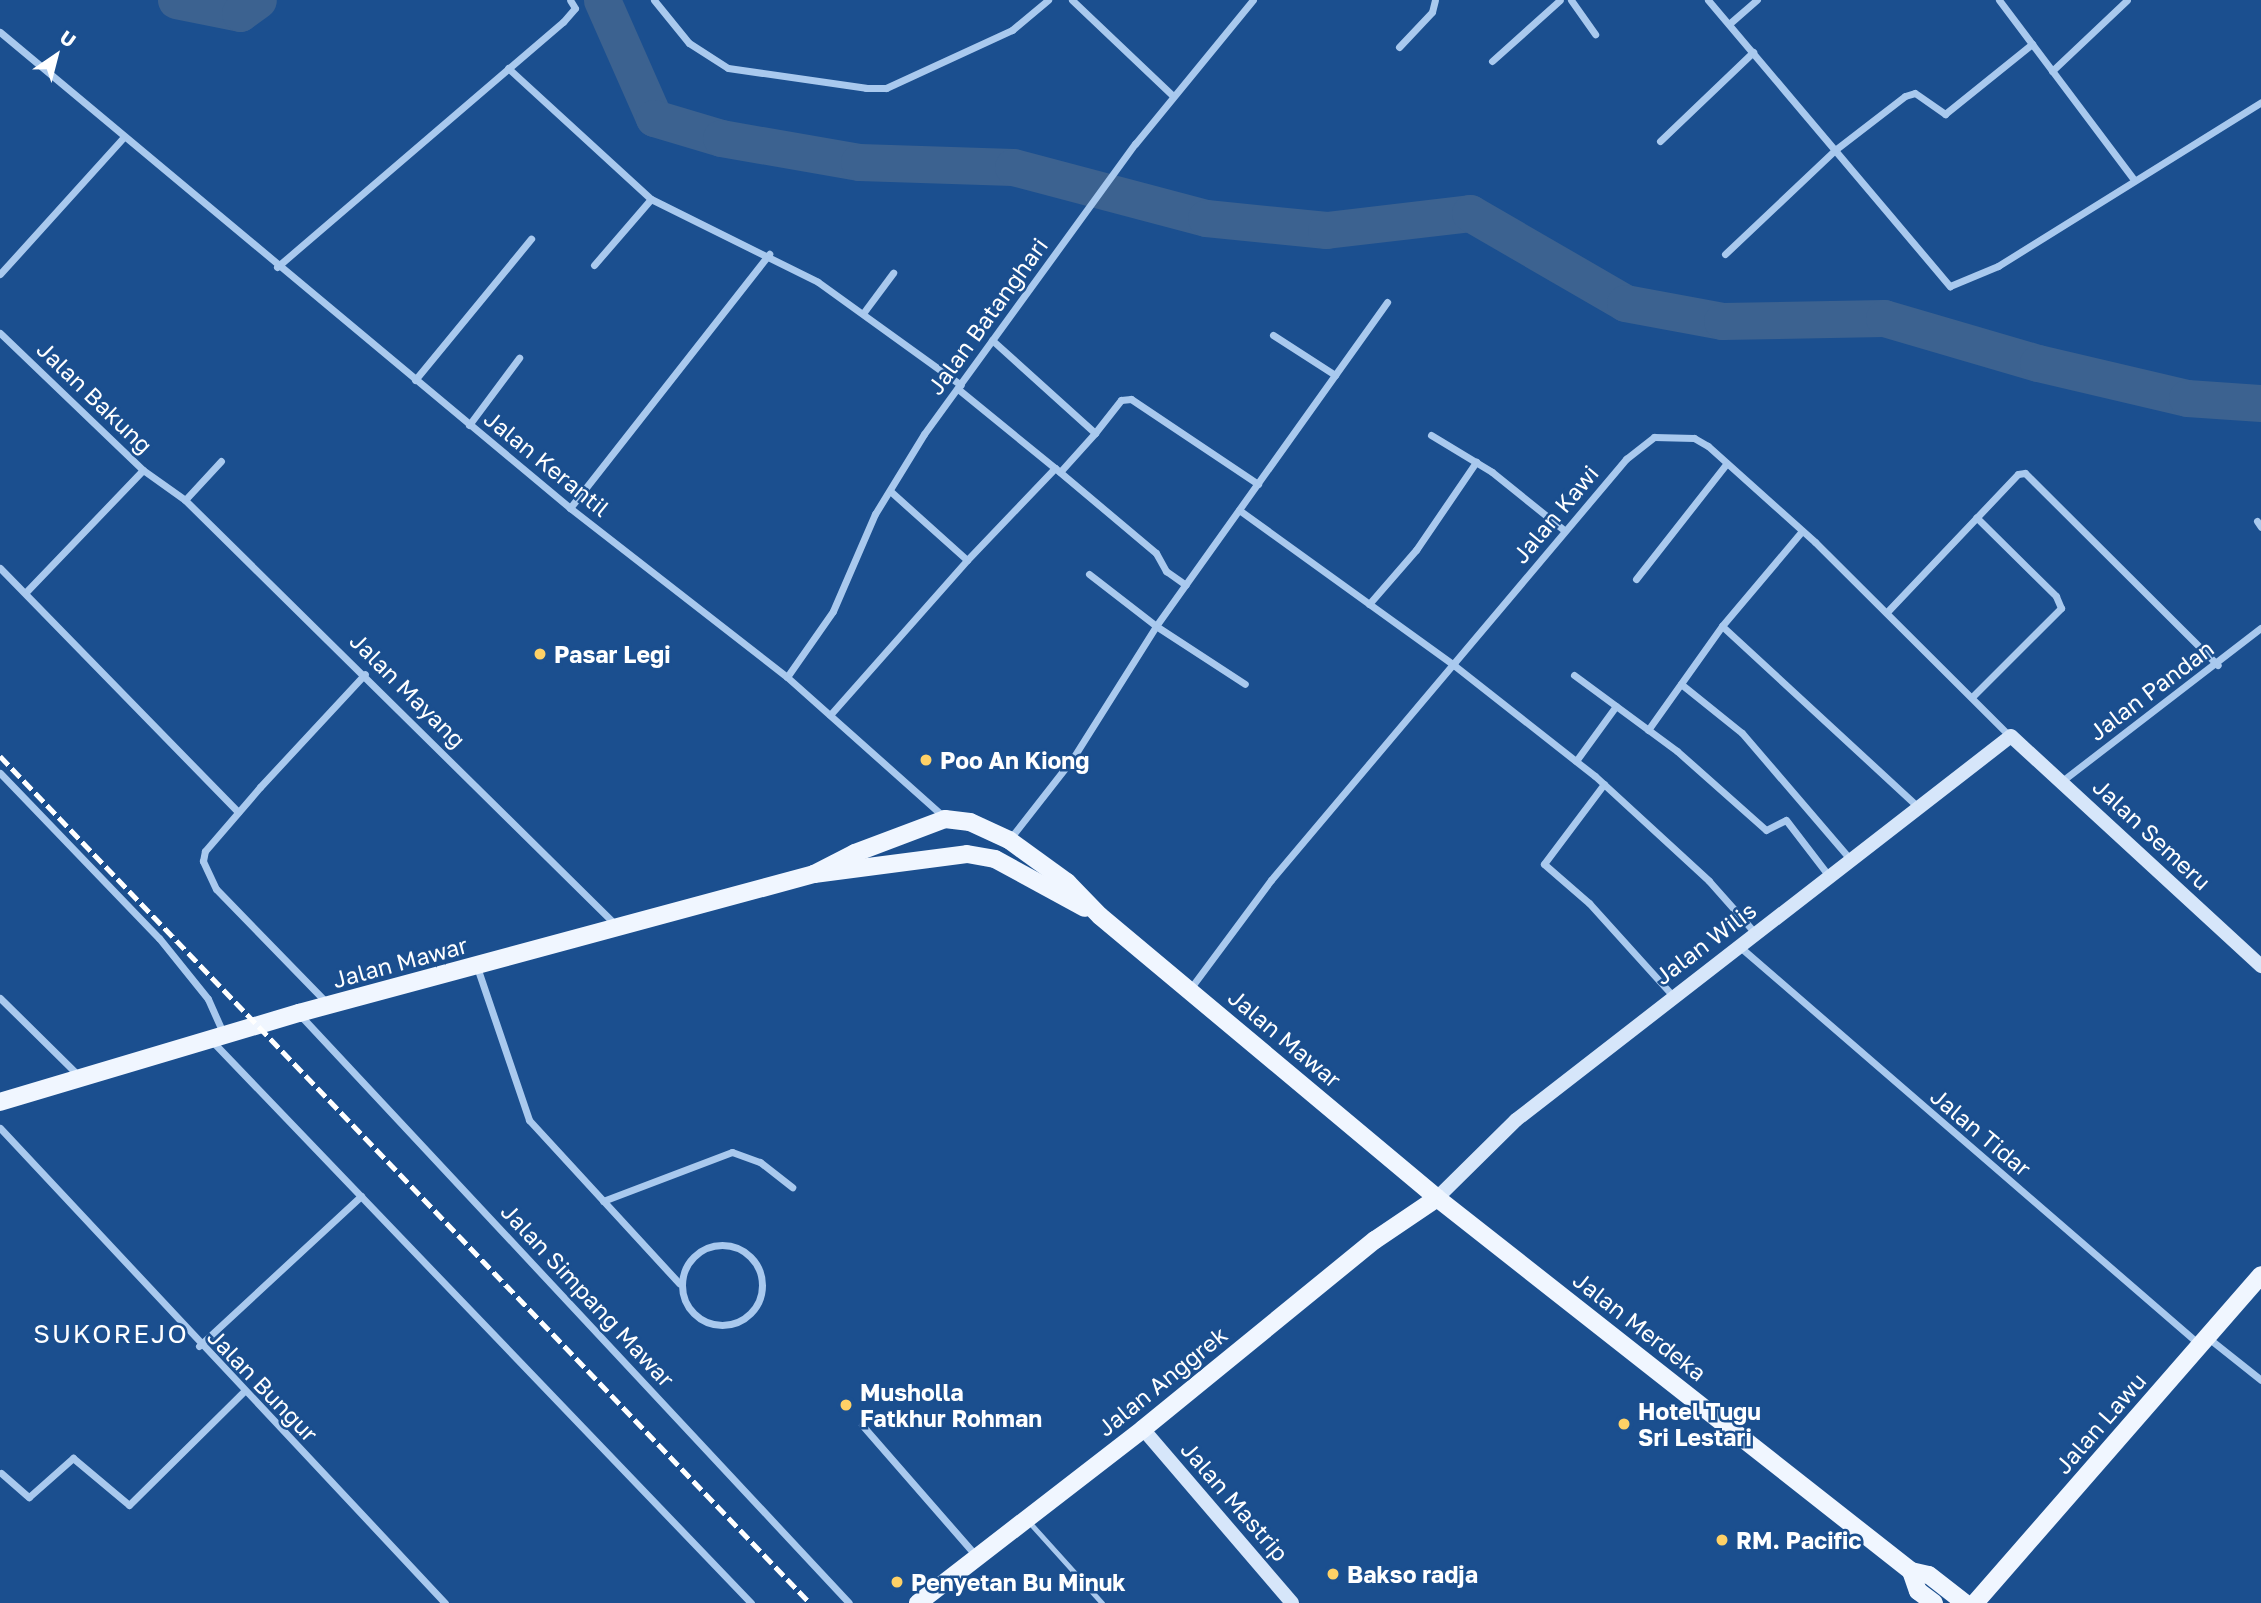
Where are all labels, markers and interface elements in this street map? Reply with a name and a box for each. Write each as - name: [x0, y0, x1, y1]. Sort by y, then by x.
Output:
- north arrow: [21, 21, 91, 91]
- text: U: [56, 25, 81, 52]
- street label: Jalan Batanghari: [921, 232, 1053, 400]
- street label: Jalan Bakung: [32, 335, 158, 459]
- street label: Jalan Kerantil: [479, 404, 615, 522]
- street label: Jalan Kawi: [1506, 459, 1604, 569]
- street label: Jalan Mayang: [345, 627, 471, 753]
- street label: Jalan Pandan: [2083, 634, 2219, 746]
- place label: Pasar Legi: [554, 640, 670, 668]
- marker: Pasar Legi: [532, 646, 548, 662]
- place label: Poo An Kiong: [940, 746, 1089, 774]
- marker: Poo An Kiong: [918, 752, 934, 768]
- street label: Jalan Semeru: [2087, 773, 2217, 895]
- street label: Jalan Wilis: [1649, 896, 1761, 990]
- street label: Jalan Mawar: [329, 931, 471, 993]
- street label: Jalan Mawar: [1223, 983, 1347, 1093]
- street label: Jalan Tidar: [1925, 1082, 2037, 1182]
- street label: Jalan Simpang Mawar: [496, 1197, 680, 1393]
- street label: Jalan Merdeka: [1568, 1266, 1712, 1386]
- district label: SUKOREJO: [34, 1318, 188, 1350]
- street label: Jalan Anggrek: [1092, 1320, 1232, 1442]
- street label: Jalan Bungur: [202, 1323, 324, 1447]
- street label: Jalan Lawu: [2049, 1367, 2151, 1479]
- place label: Musholla Fatkhur Rohman: [860, 1378, 1042, 1432]
- marker: Musholla Fatkhur Rohman: [838, 1397, 854, 1413]
- place label: Hotel Tugu Sri Lestari: [1638, 1397, 1761, 1451]
- marker: Hotel Tugu Sri Lestari: [1616, 1416, 1632, 1432]
- street label: Jalan Mastrip: [1176, 1436, 1294, 1566]
- place label: RM. Pacific: [1736, 1526, 1861, 1554]
- marker: RM. Pacific: [1714, 1532, 1730, 1548]
- place label: Bakso radja: [1347, 1560, 1478, 1588]
- marker: Bakso radja: [1325, 1566, 1341, 1582]
- place label: Penyetan Bu Minuk: [911, 1568, 1126, 1596]
- marker: Penyetan Bu Minuk: [889, 1574, 905, 1590]

